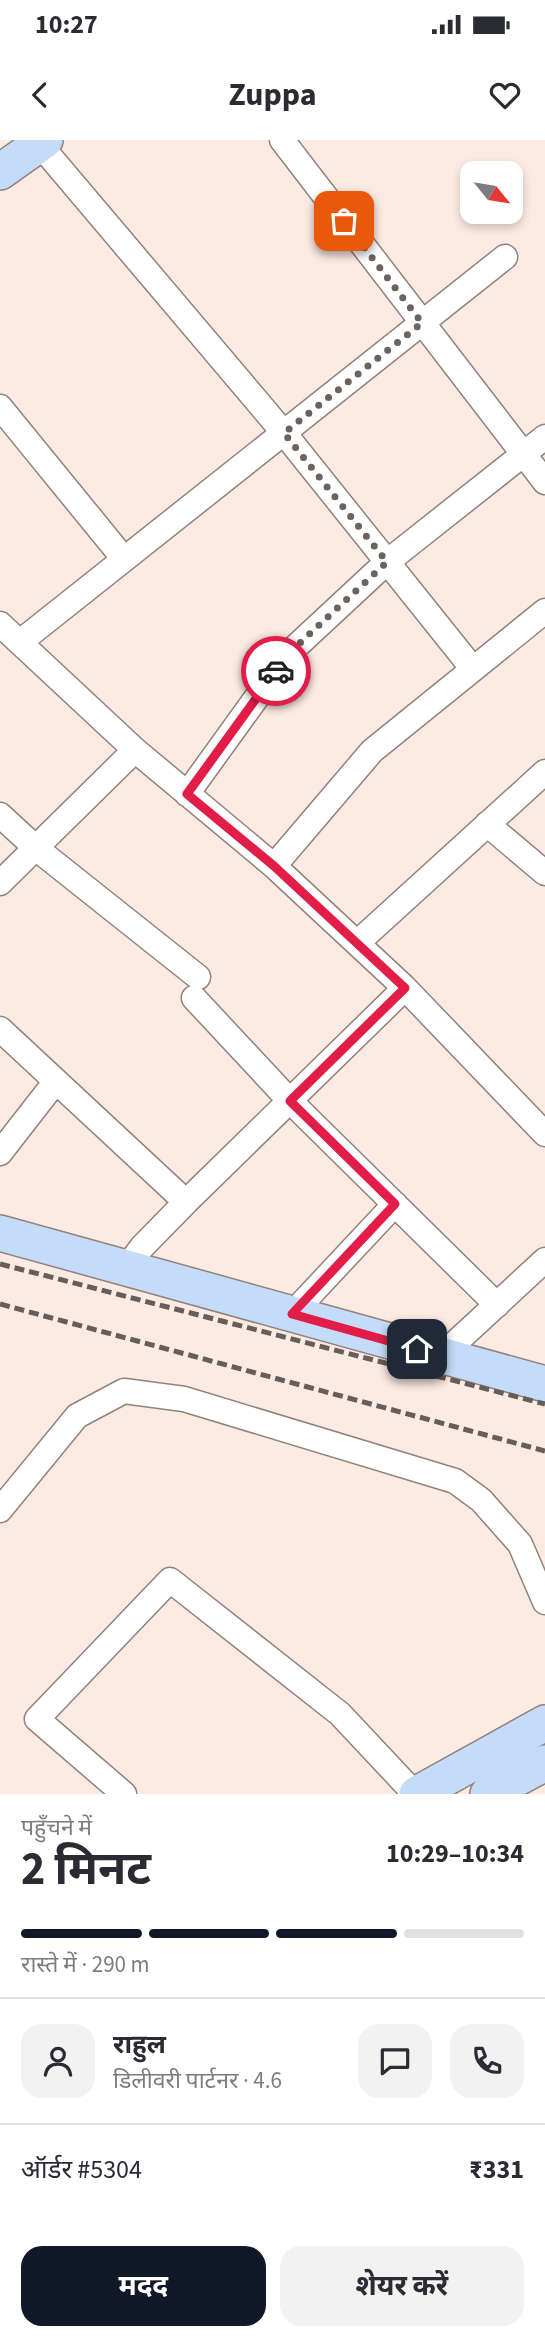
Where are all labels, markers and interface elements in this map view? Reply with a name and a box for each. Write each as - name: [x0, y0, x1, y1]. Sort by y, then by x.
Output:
- text: 10:27: [35, 6, 98, 43]
- text: Zuppa: [228, 72, 317, 118]
- icon: back: [21, 76, 59, 114]
- icon: heart: [486, 76, 524, 114]
- north arrow: [460, 161, 523, 224]
- map controls: [460, 161, 523, 224]
- pin: [314, 191, 374, 251]
- icon: bag: [325, 202, 363, 240]
- courier: [241, 636, 311, 706]
- icon: car: [257, 652, 295, 690]
- pin: [387, 1319, 447, 1379]
- icon: home: [398, 1330, 436, 1368]
- text: पहुँचने में: [21, 1811, 92, 1844]
- text: 10:29–10:34: [386, 1835, 524, 1872]
- text: 2 मिनट: [21, 1837, 151, 1902]
- text: रास्ते में · 290 m: [21, 1948, 150, 1981]
- button: person: [21, 2024, 95, 2098]
- button: chat: [358, 2024, 432, 2098]
- button: phone: [450, 2024, 524, 2098]
- text: राहुल: [113, 2026, 166, 2063]
- text: डिलीवरी पार्टनर · 4.6: [113, 2064, 282, 2097]
- text: ऑर्डर #5304: [21, 2151, 142, 2188]
- text: ₹331: [469, 2151, 524, 2188]
- button: मदद: [21, 2246, 266, 2326]
- button: शेयर करें: [280, 2246, 524, 2326]

